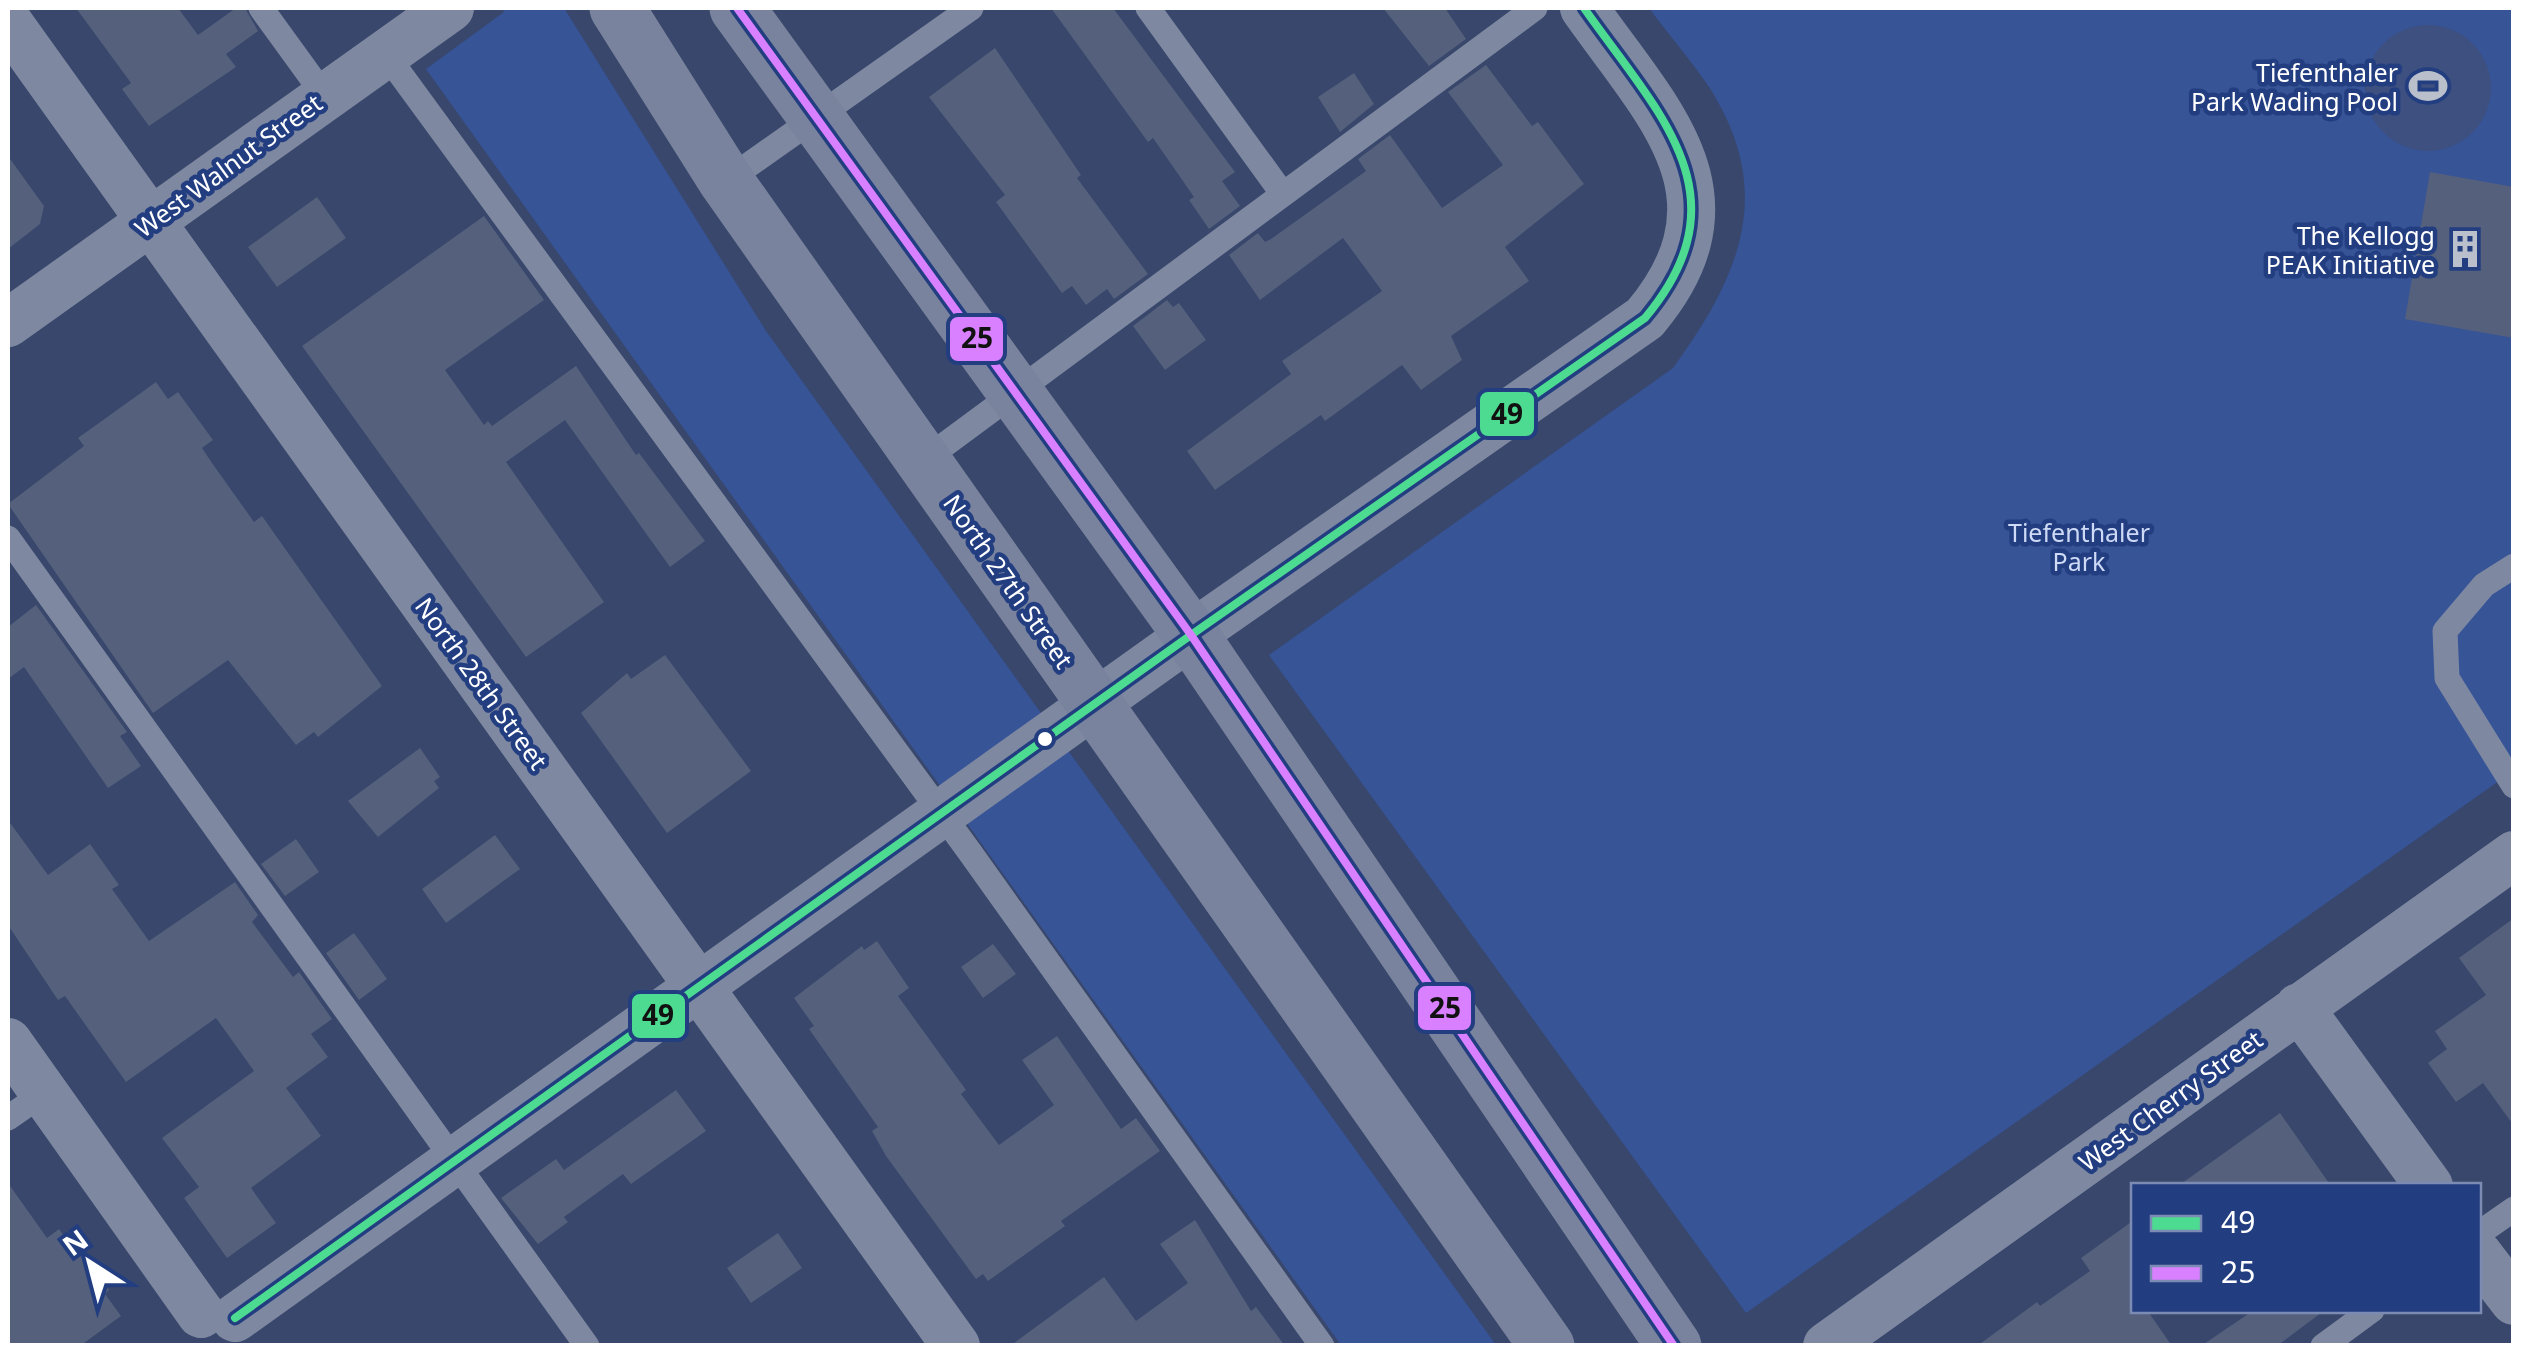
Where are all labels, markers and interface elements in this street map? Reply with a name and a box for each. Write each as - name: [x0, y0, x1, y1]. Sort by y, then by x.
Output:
- place label: Tiefenthaler Park Wading Pool: [2191, 55, 2398, 118]
- sports icon: Tiefenthaler Park Wading Pool: [2407, 65, 2449, 107]
- street label: West Walnut Street: [127, 85, 329, 245]
- place label: The Kellogg PEAK Initiative: [2266, 218, 2435, 281]
- building icon: The Kellogg PEAK Initiative: [2444, 228, 2486, 270]
- line badge: 25: [948, 315, 1005, 363]
- text: 25: [961, 318, 993, 356]
- line badge: 49: [1478, 390, 1536, 438]
- text: 49: [1491, 394, 1523, 432]
- street label: North 27th Street: [936, 487, 1082, 675]
- park label: Tiefenthaler Park: [2008, 515, 2150, 578]
- street label: North 28th Street: [408, 590, 556, 776]
- unlabelled marker: [1035, 729, 1055, 749]
- line badge: 25: [1416, 984, 1473, 1032]
- text: 25: [1429, 988, 1461, 1026]
- line badge: 49: [630, 992, 687, 1040]
- text: 49: [642, 995, 674, 1033]
- street label: West Cherry Street: [2071, 1022, 2269, 1178]
- legend: [2131, 1183, 2481, 1313]
- text: 49: [2221, 1201, 2255, 1242]
- north arrow: [40, 1213, 140, 1313]
- text: N: [54, 1220, 95, 1264]
- text: 25: [2221, 1251, 2255, 1292]

